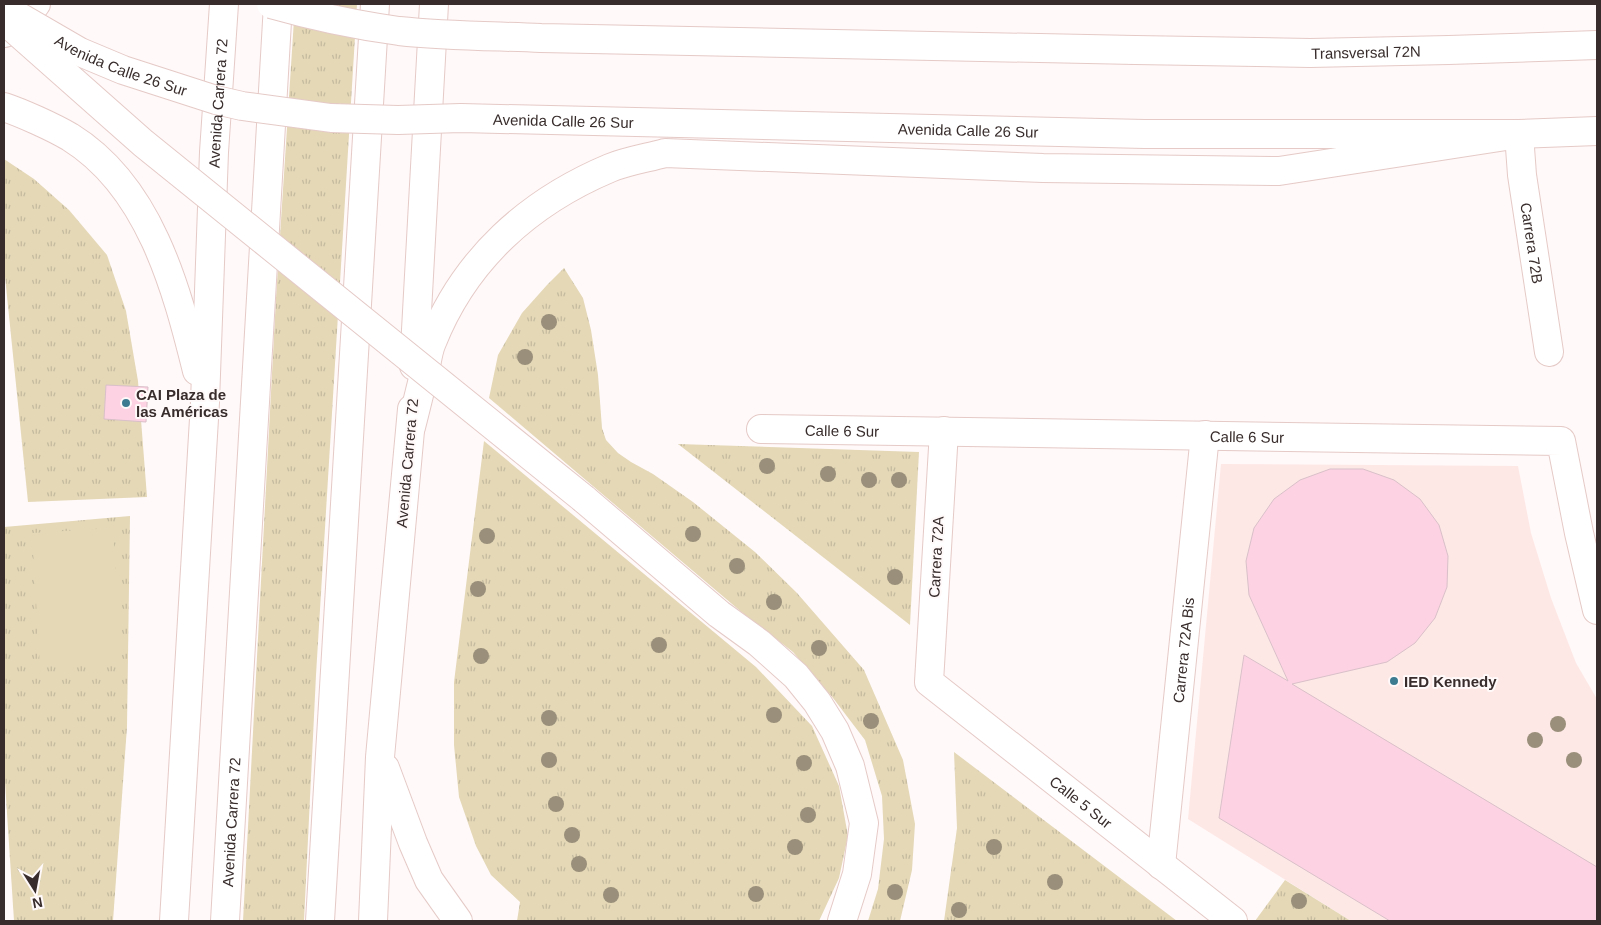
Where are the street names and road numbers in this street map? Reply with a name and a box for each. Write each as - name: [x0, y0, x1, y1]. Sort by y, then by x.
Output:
- street label: Avenida Calle 26 Sur: [52, 31, 189, 99]
- street label: Avenida Carrera 72: [205, 38, 230, 168]
- street label: Transversal 72N: [1311, 42, 1421, 61]
- street label: Avenida Calle 26 Sur: [493, 110, 634, 131]
- street label: Avenida Calle 26 Sur: [898, 120, 1039, 140]
- street label: Carrera 72B: [1518, 201, 1547, 285]
- street label: Avenida Carrera 72: [393, 398, 421, 528]
- street label: Calle 6 Sur: [805, 421, 879, 439]
- street label: Calle 6 Sur: [1210, 427, 1284, 445]
- street label: Carrera 72A: [925, 516, 947, 598]
- street label: Carrera 72A Bis: [1169, 597, 1197, 704]
- street label: Avenida Carrera 72: [218, 757, 243, 887]
- street label: Calle 5 Sur: [1047, 772, 1116, 831]

